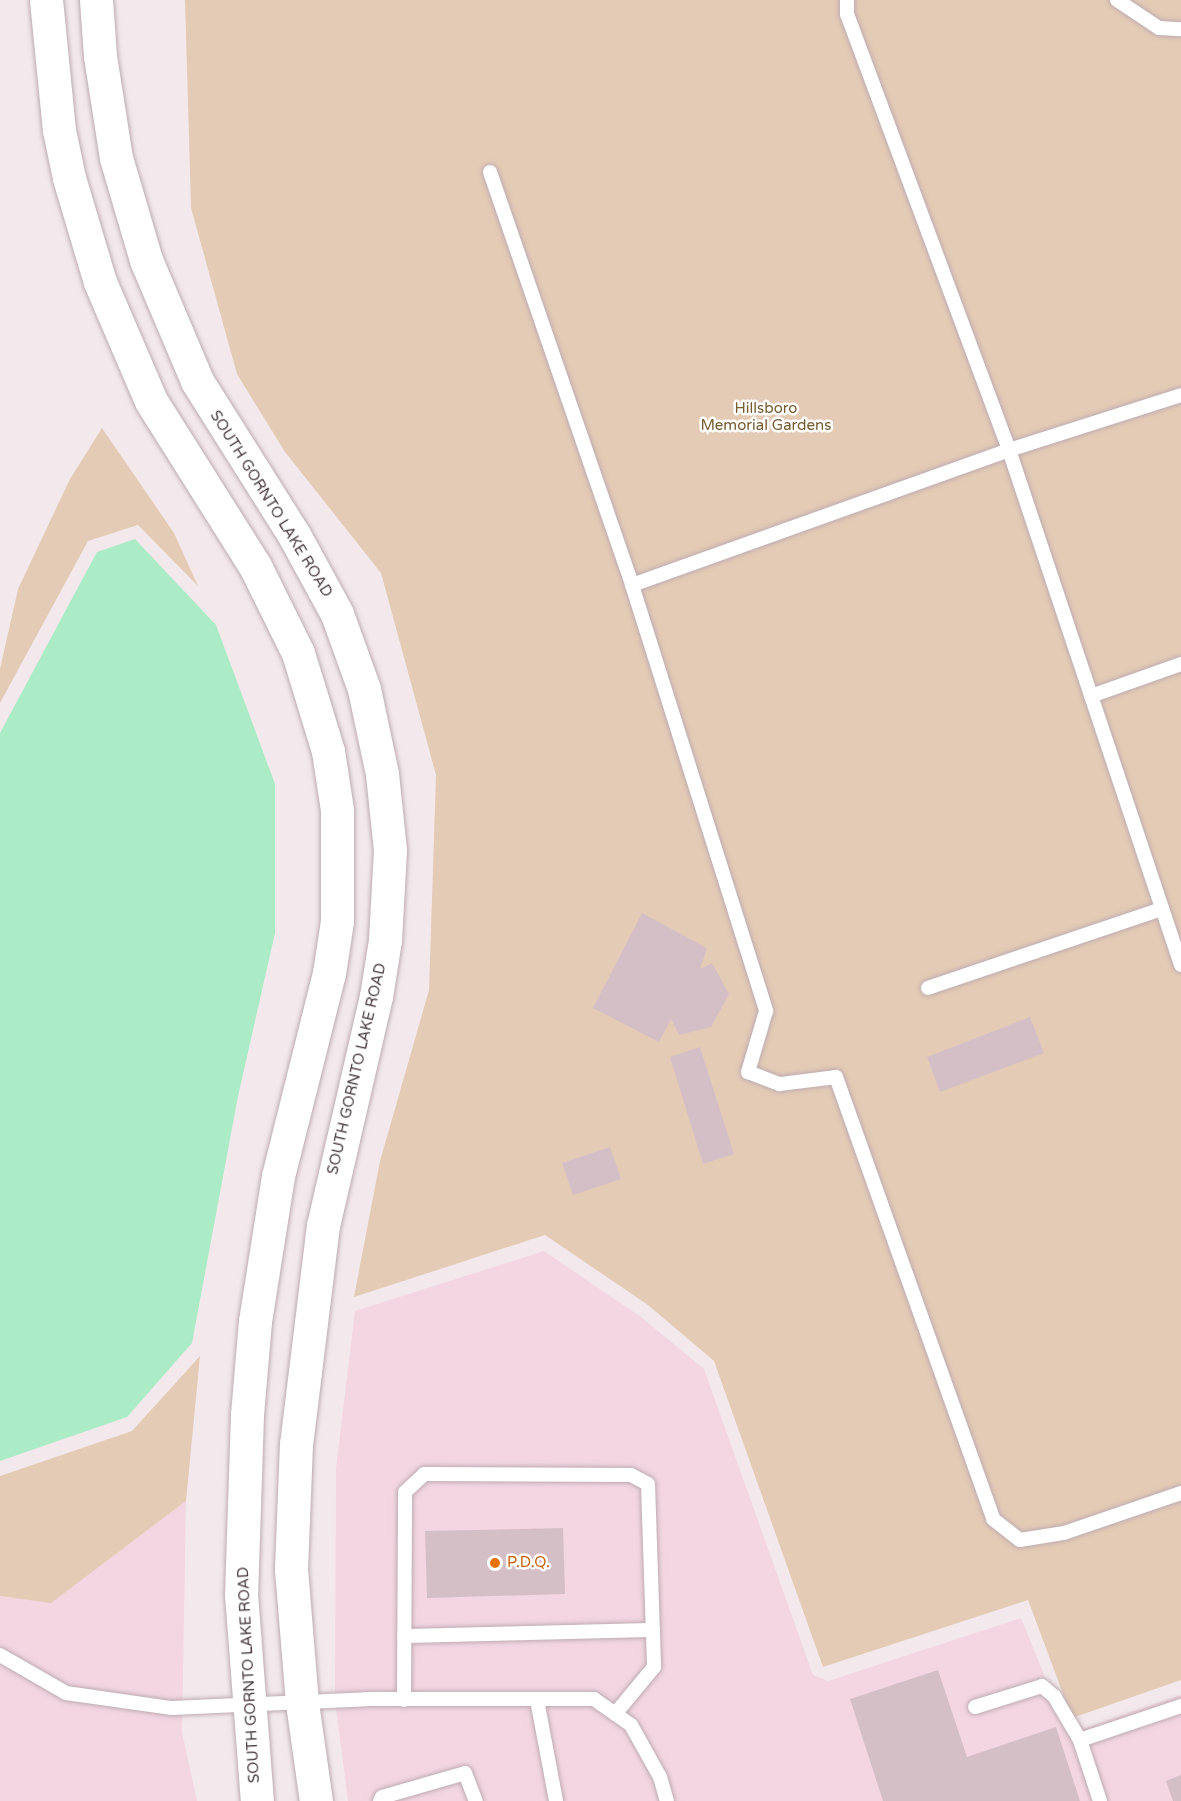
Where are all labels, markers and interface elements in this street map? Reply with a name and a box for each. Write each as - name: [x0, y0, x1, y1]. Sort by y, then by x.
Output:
- park label: Hillsboro Memorial Gardens: [701, 399, 831, 434]
- street label: SOUTH GORNTO LAKE ROAD: [206, 407, 336, 601]
- street label: SOUTH GORNTO LAKE ROAD: [324, 962, 390, 1176]
- place label: P.D.Q.: [507, 1554, 550, 1572]
- marker: P.D.Q.: [488, 1556, 502, 1570]
- street label: SOUTH GORNTO LAKE ROAD: [234, 1566, 264, 1784]

